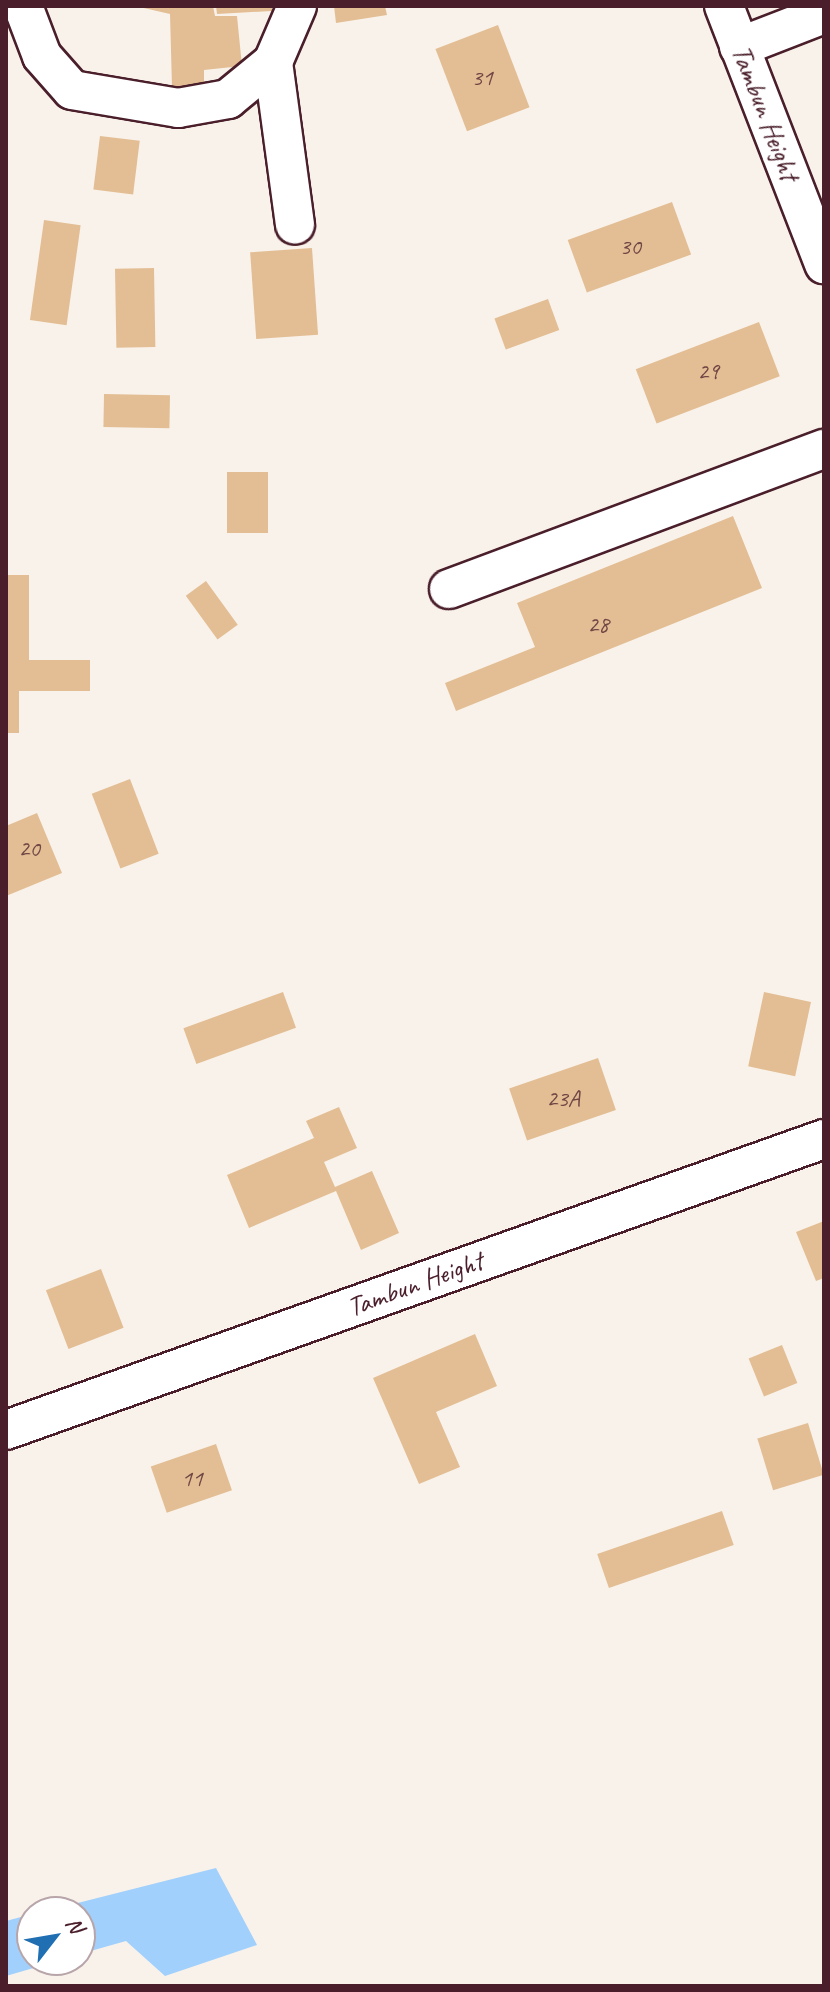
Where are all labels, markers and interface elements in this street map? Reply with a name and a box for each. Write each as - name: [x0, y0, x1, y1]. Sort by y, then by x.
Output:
- street label: Tambun Height: [724, 41, 806, 185]
- house number: 31: [471, 64, 493, 92]
- house number: 30: [619, 233, 641, 261]
- house number: 29: [697, 358, 719, 386]
- house number: 28: [587, 611, 609, 639]
- house number: 20: [18, 835, 40, 863]
- house number: 23A: [546, 1085, 580, 1113]
- street label: Tambun Height: [342, 1244, 488, 1324]
- house number: 11: [181, 1465, 203, 1493]
- north arrow: [16, 1896, 96, 1976]
- text: N: [59, 1912, 90, 1938]

